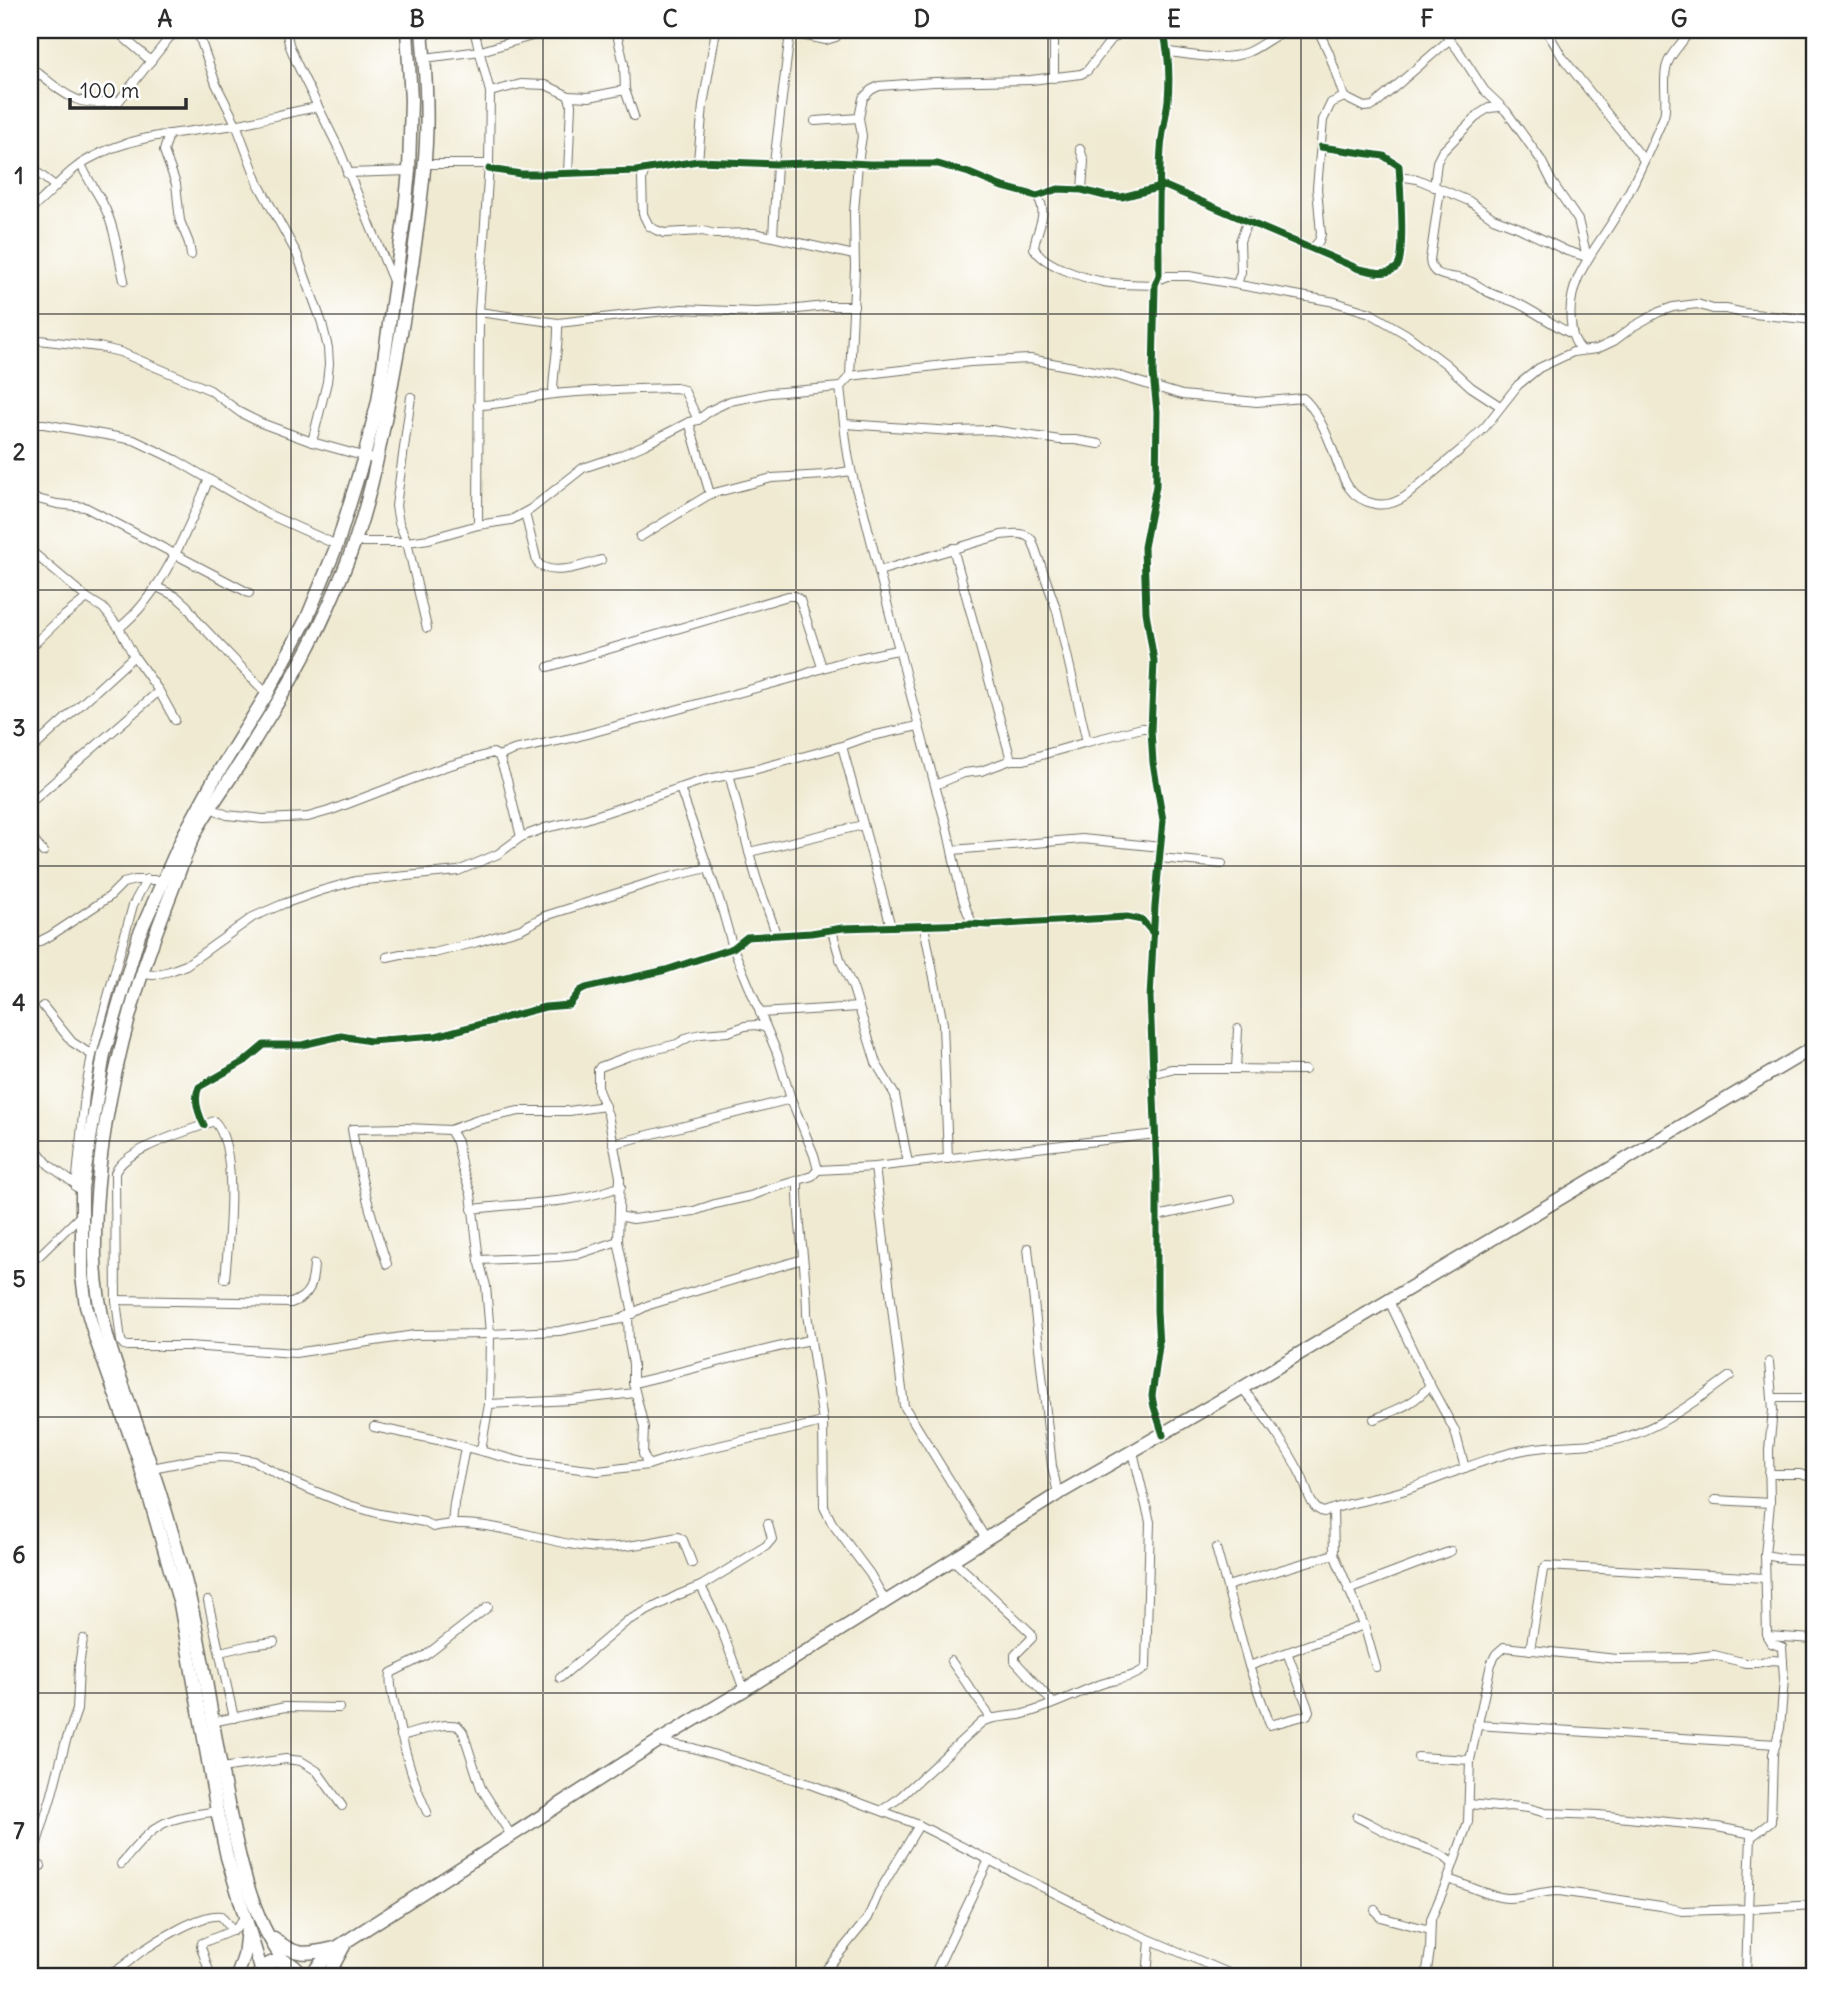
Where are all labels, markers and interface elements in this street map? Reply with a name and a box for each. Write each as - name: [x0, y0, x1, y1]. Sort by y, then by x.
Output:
- text: A: [158, 4, 173, 33]
- text: B: [409, 4, 425, 33]
- text: C: [662, 4, 678, 33]
- text: D: [914, 4, 930, 33]
- text: E: [1167, 4, 1181, 33]
- text: F: [1420, 4, 1434, 33]
- text: G: [1671, 4, 1687, 33]
- scale bar: [70, 66, 186, 110]
- text: 100 m: [80, 77, 139, 104]
- text: 1: [14, 161, 24, 190]
- text: 2: [13, 437, 26, 466]
- text: 3: [12, 713, 26, 742]
- text: 4: [12, 988, 26, 1017]
- text: 5: [12, 1264, 26, 1293]
- text: 6: [12, 1540, 26, 1569]
- text: 7: [13, 1816, 25, 1845]

